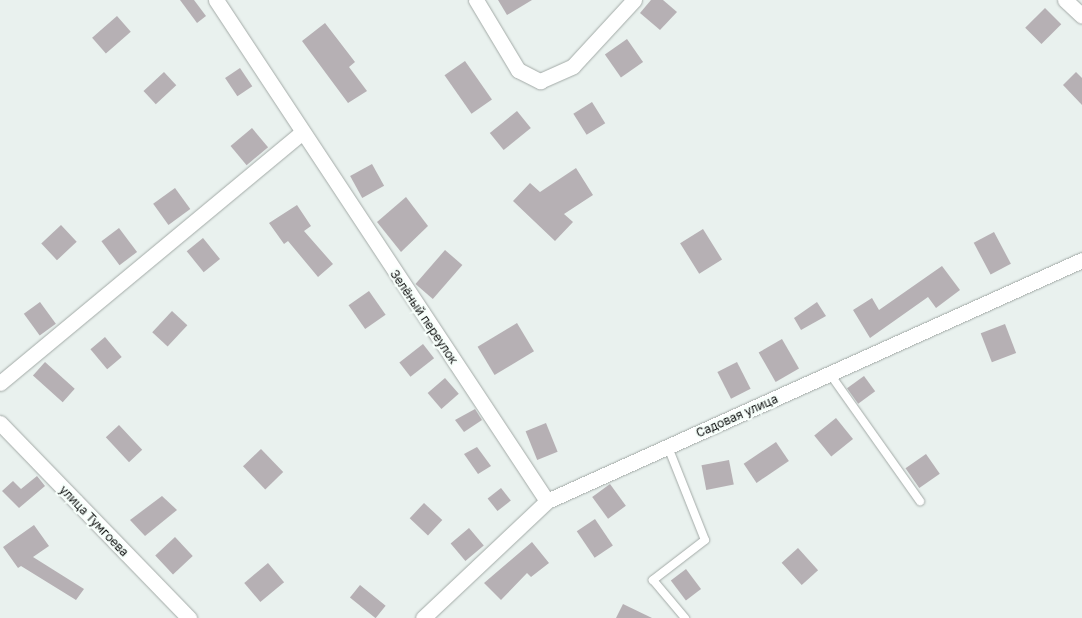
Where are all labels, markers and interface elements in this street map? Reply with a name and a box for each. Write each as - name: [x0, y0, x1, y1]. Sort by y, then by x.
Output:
- street label: Зелёный переулок: [387, 267, 461, 367]
- street label: Садовая улица: [694, 392, 780, 440]
- street label: улица Тумгоева: [56, 483, 132, 559]

